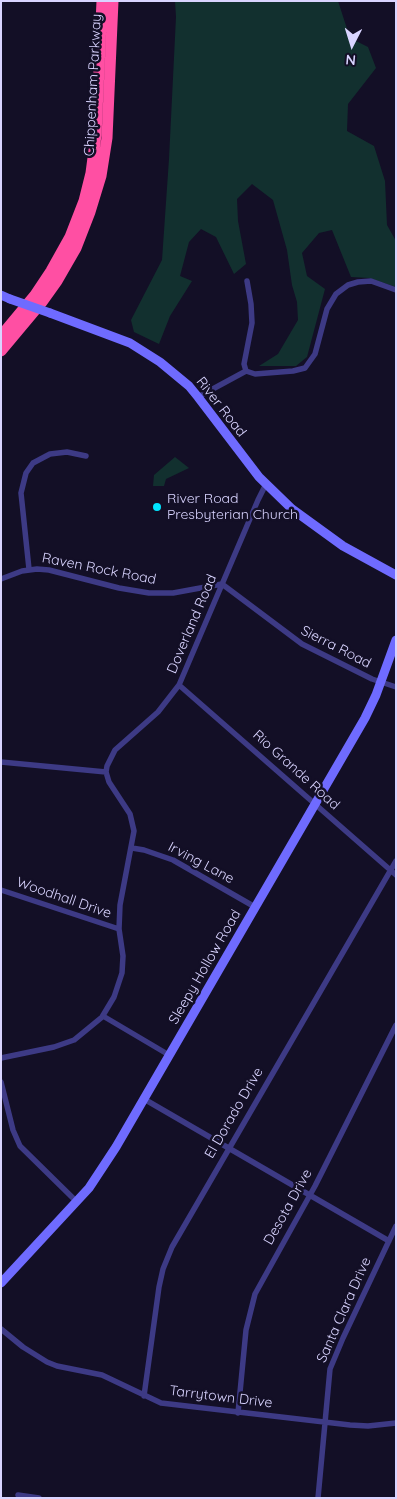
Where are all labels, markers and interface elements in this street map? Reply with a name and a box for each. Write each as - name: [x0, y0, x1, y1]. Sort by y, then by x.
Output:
- street label: Chippenham Parkway: [81, 13, 105, 157]
- north arrow: [327, 20, 377, 70]
- text: N: [345, 51, 357, 69]
- street label: River Road: [192, 374, 250, 440]
- place label: River Road Presbyterian Church: [167, 491, 298, 524]
- marker: River Road Presbyterian Church: [151, 501, 163, 513]
- street label: Raven Rock Road: [40, 550, 158, 588]
- street label: Doverland Road: [164, 572, 220, 676]
- street label: Sierra Road: [298, 622, 374, 672]
- street label: Rio Grande Road: [249, 727, 343, 813]
- street label: Irving Lane: [165, 839, 237, 887]
- street label: Woodhall Drive: [14, 874, 114, 922]
- street label: Sleepy Hollow Road: [165, 907, 245, 1027]
- street label: El Dorado Drive: [201, 1065, 267, 1161]
- street label: Desota Drive: [260, 1166, 316, 1248]
- street label: Santa Clara Drive: [313, 1255, 375, 1365]
- street label: Tarrytown Drive: [169, 1382, 273, 1412]

